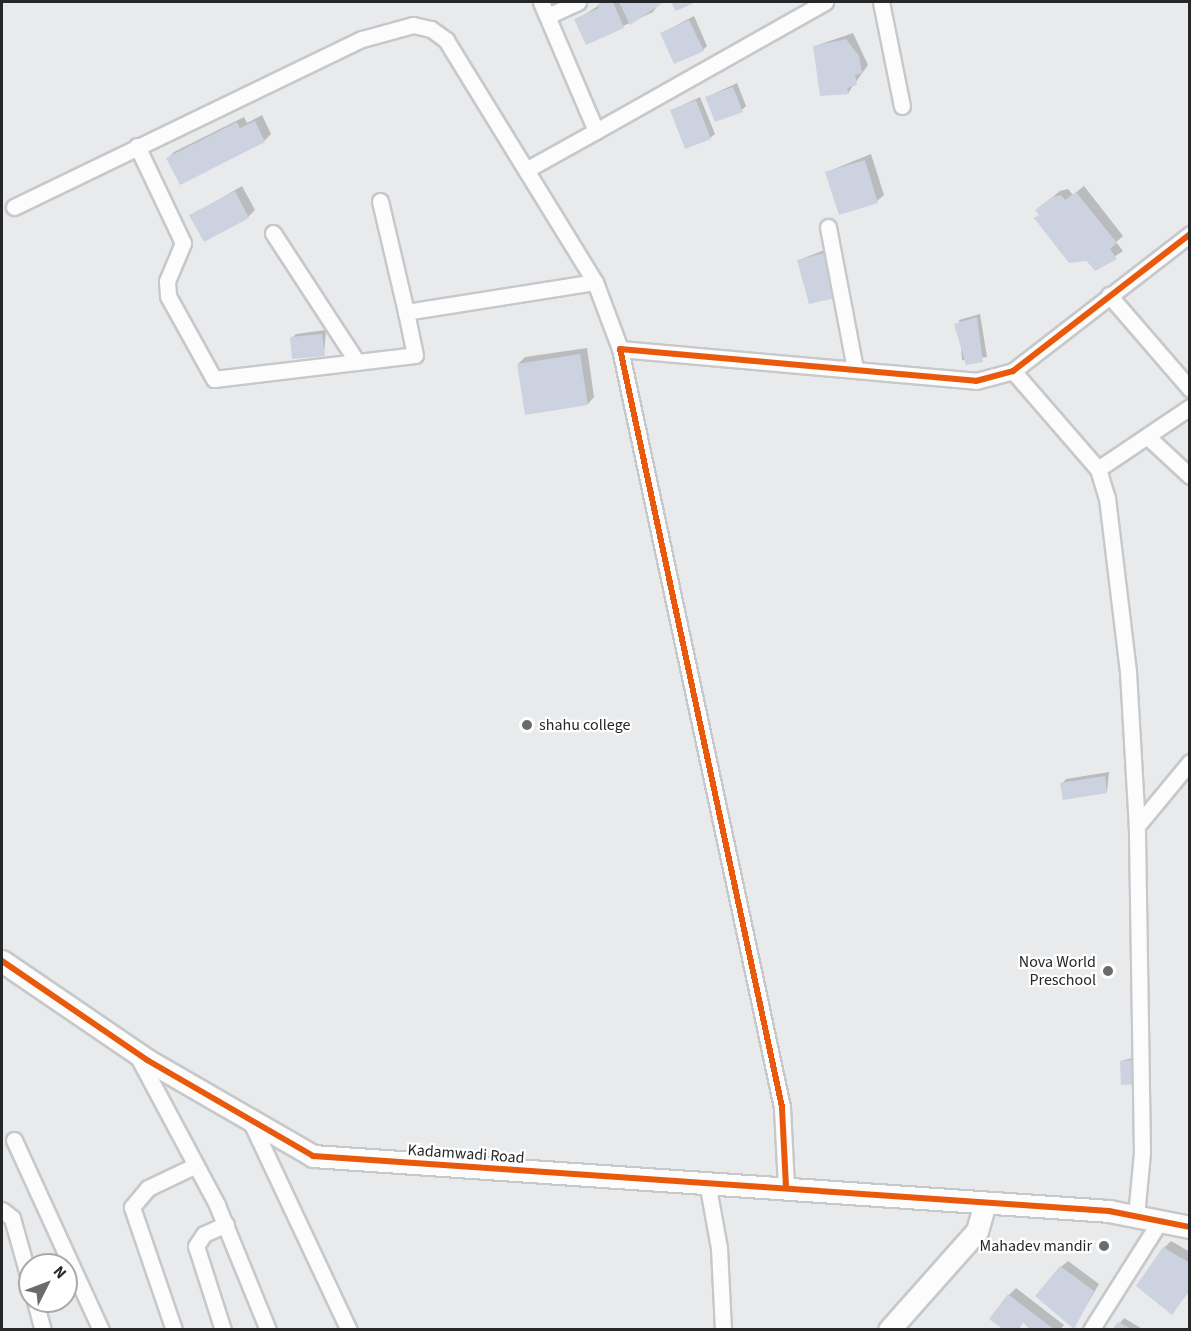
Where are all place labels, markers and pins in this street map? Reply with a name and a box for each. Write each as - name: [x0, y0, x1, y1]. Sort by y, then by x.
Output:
- place label: shahu college: [539, 715, 630, 735]
- marker: shahu college: [520, 718, 534, 732]
- place label: Nova World Preschool: [1019, 952, 1096, 990]
- marker: Nova World Preschool: [1101, 964, 1115, 978]
- place label: Mahadev mandir: [980, 1236, 1092, 1256]
- marker: Mahadev mandir: [1097, 1239, 1111, 1253]

